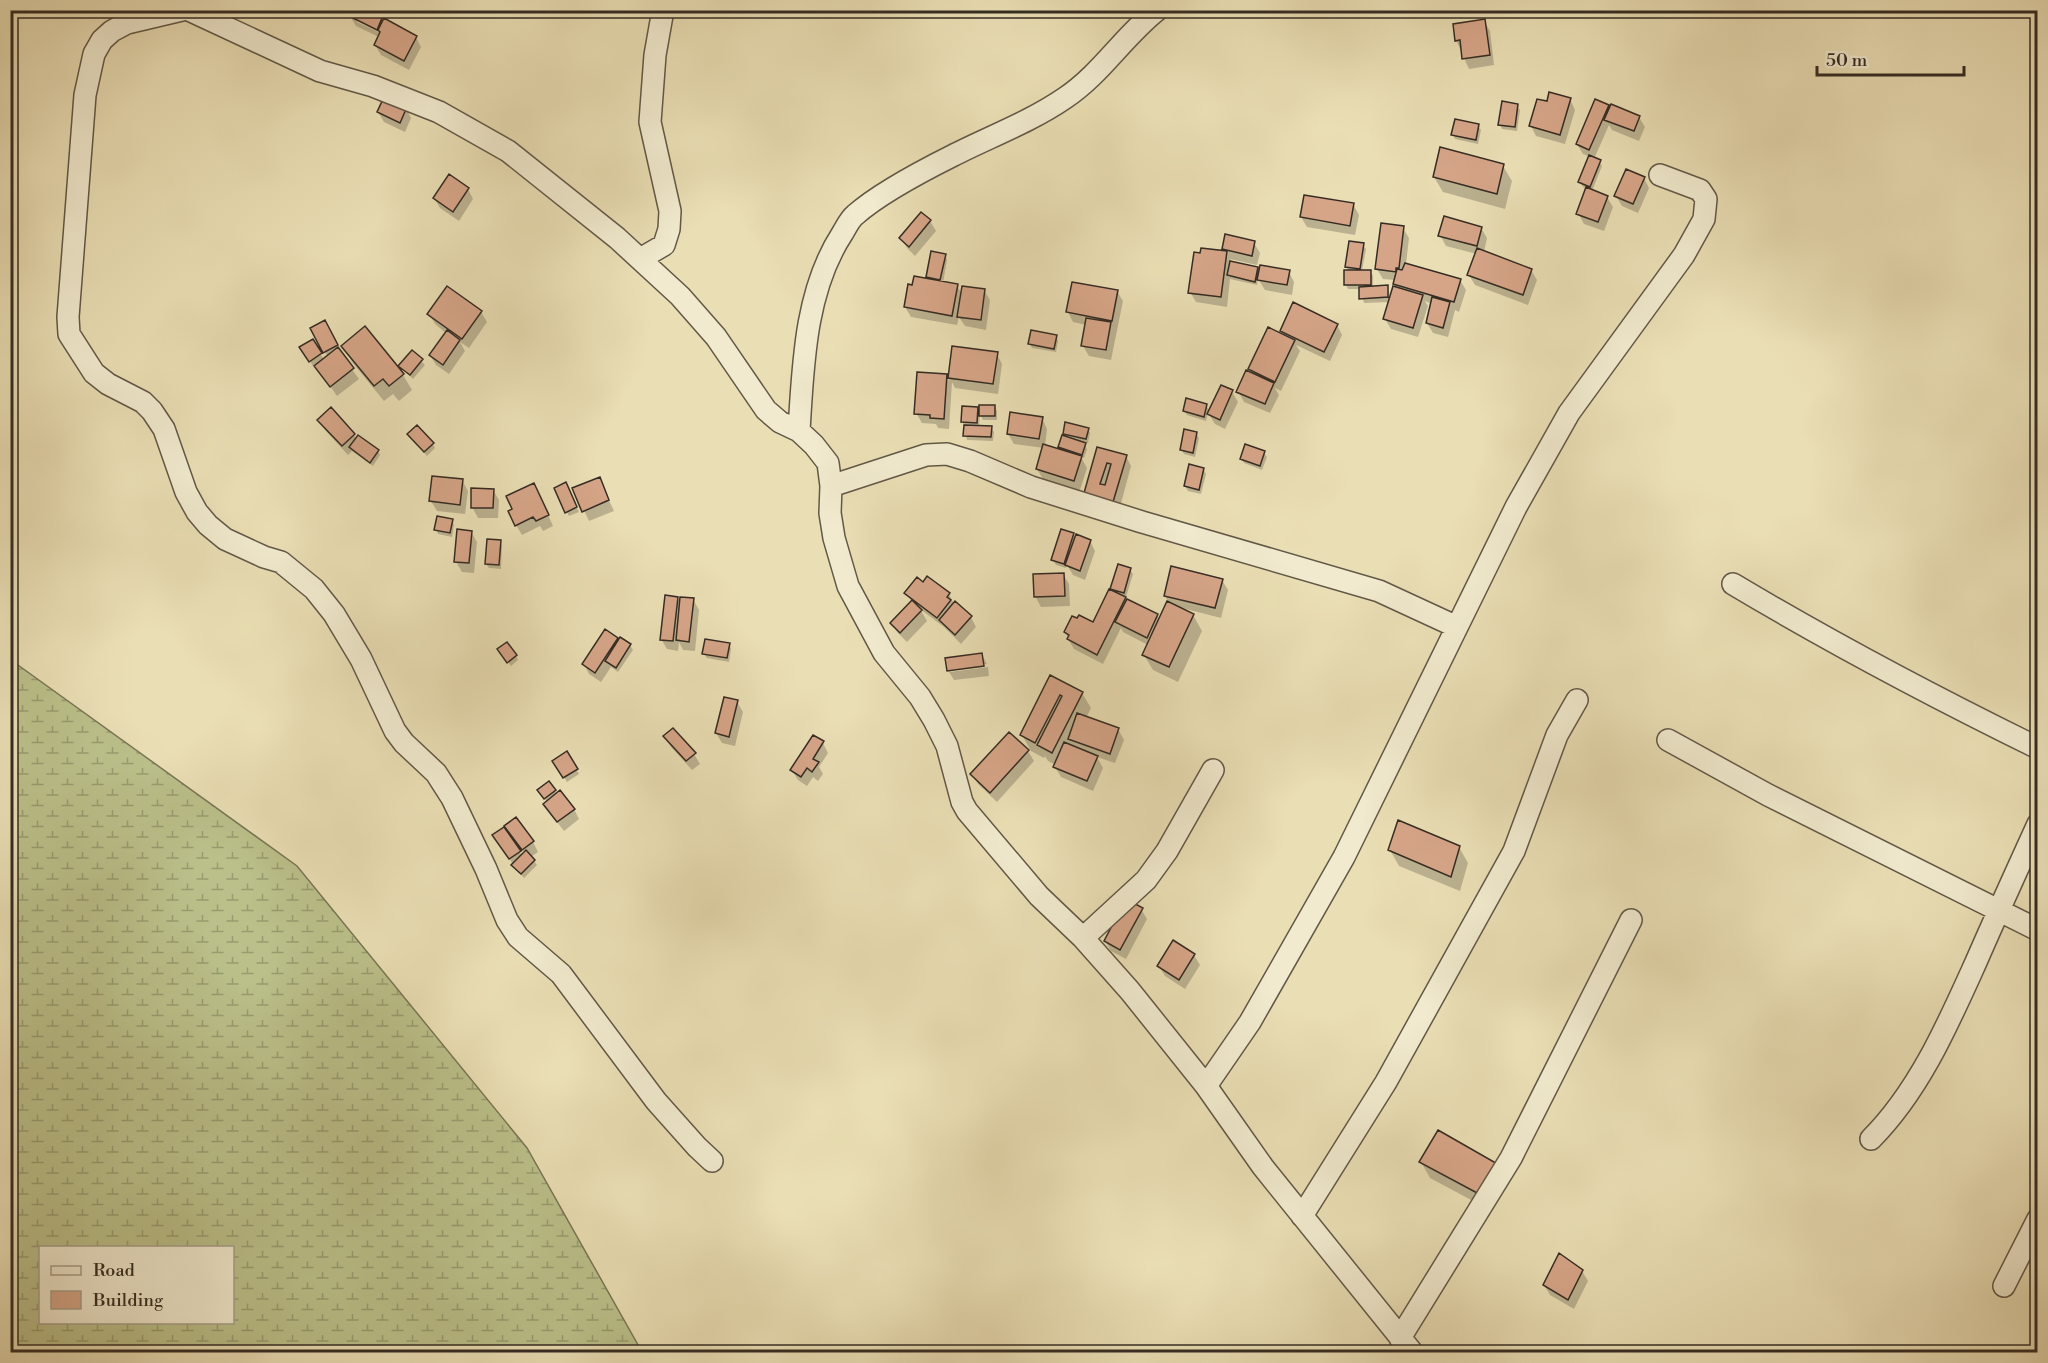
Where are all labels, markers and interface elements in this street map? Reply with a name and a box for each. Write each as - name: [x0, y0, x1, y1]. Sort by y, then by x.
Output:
- scale bar: [1817, 39, 1964, 77]
- text: 50 m: [1826, 49, 1868, 72]
- legend: [39, 1246, 234, 1324]
- text: Road: [93, 1259, 136, 1282]
- text: Building: [92, 1289, 164, 1312]

